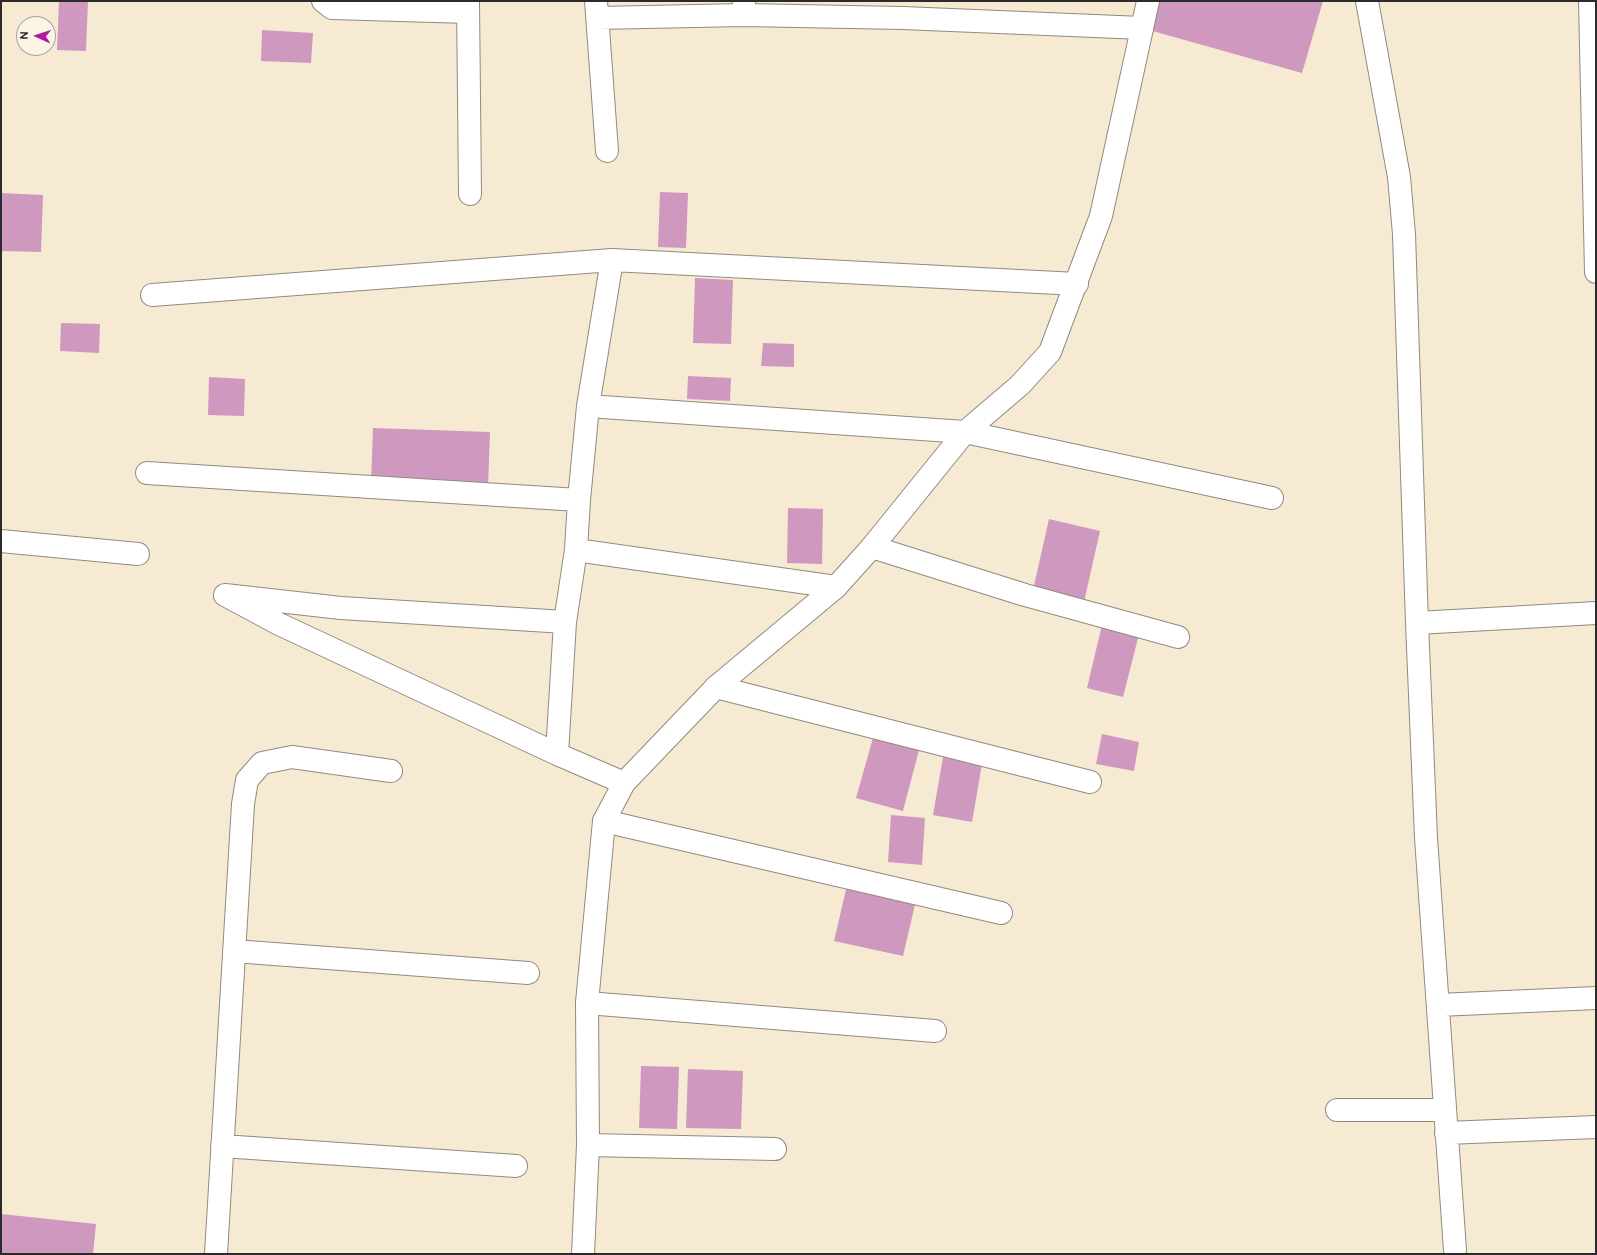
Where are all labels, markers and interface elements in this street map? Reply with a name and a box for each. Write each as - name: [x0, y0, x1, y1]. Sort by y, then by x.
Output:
- north arrow: [16, 16, 56, 56]
- text: N: [18, 31, 31, 40]

